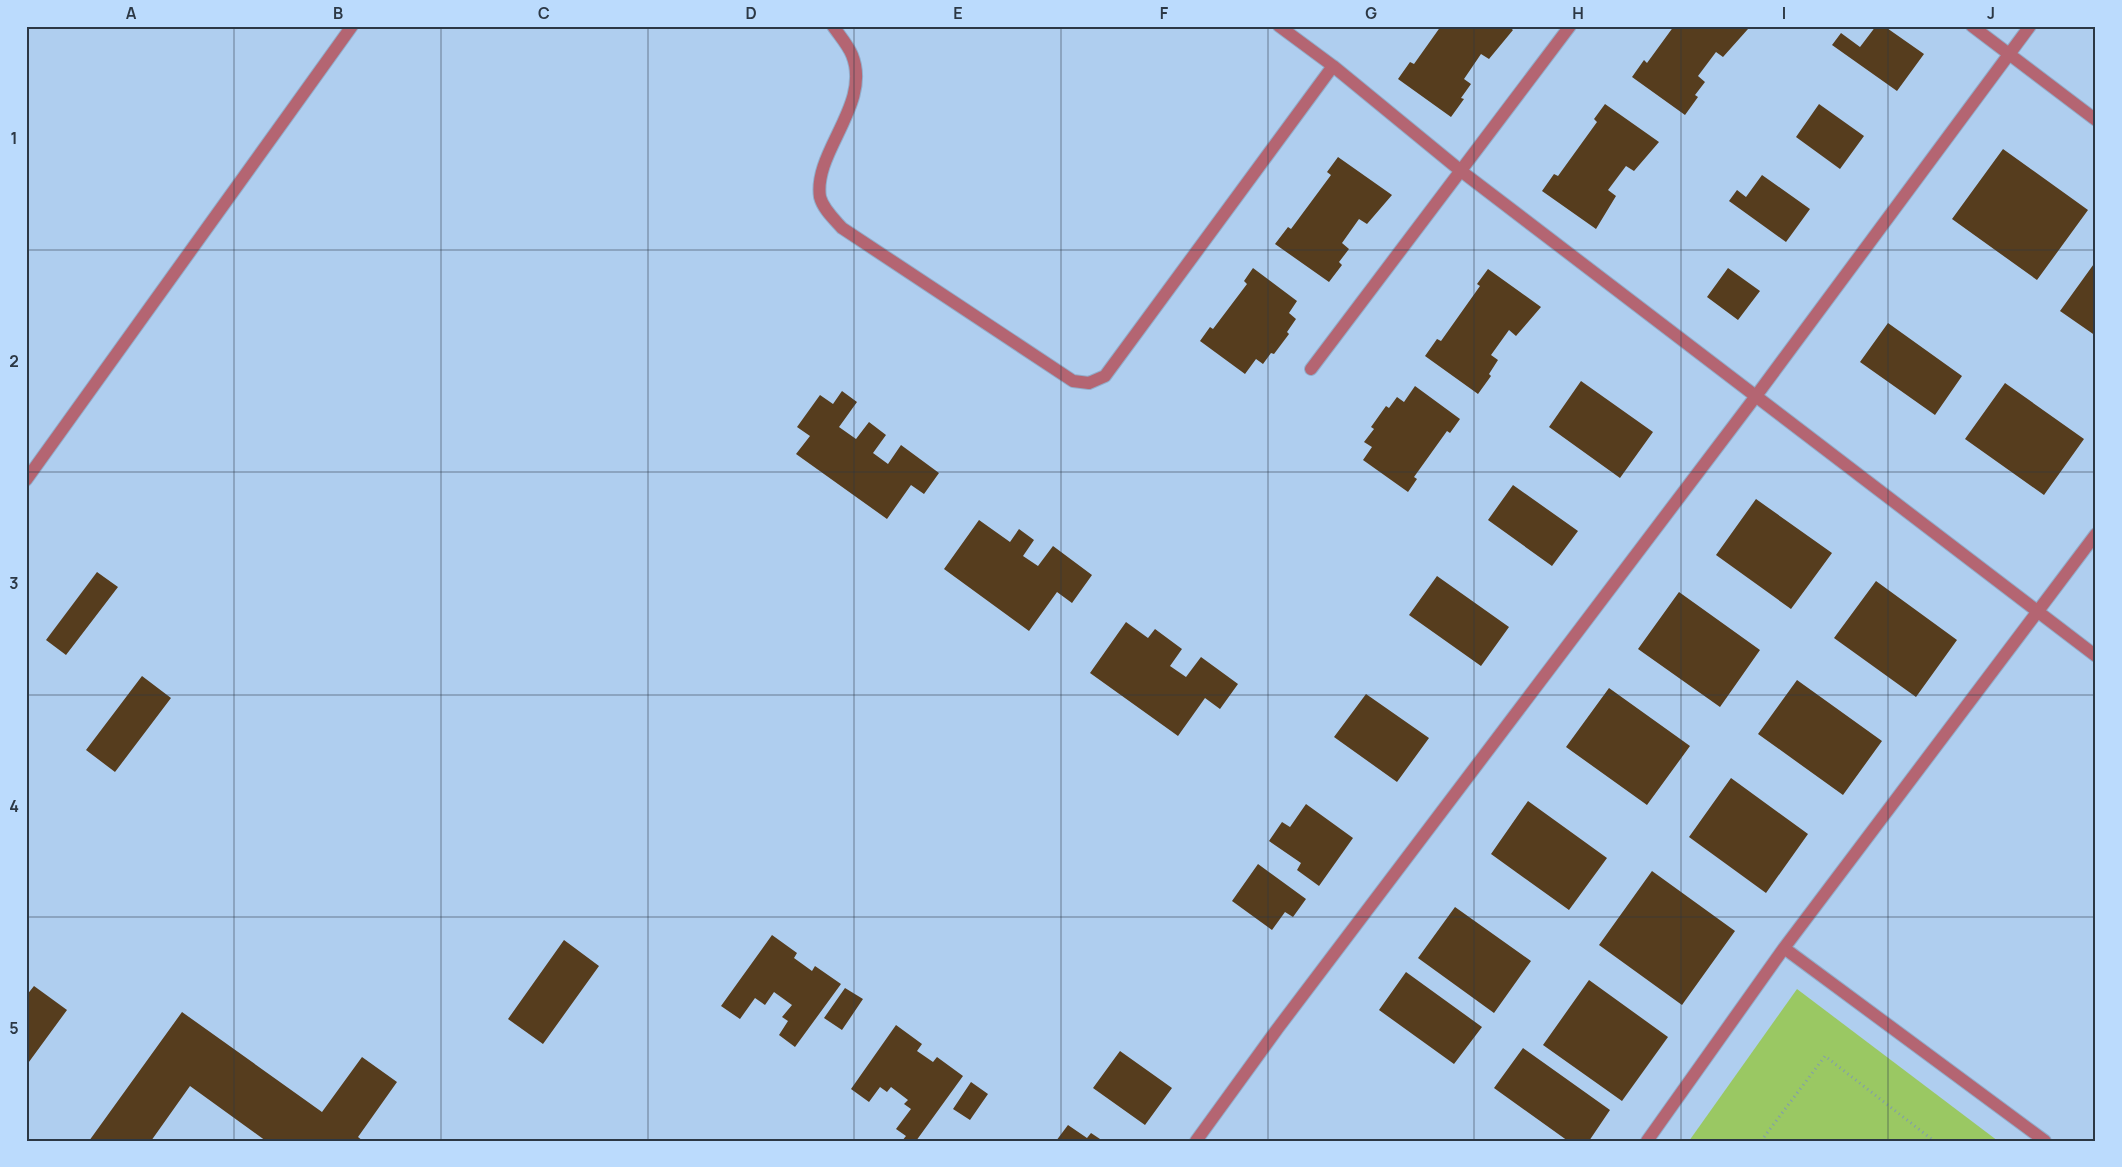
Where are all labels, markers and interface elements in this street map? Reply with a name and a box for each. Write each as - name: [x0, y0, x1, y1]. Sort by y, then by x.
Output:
- text: A: [126, 2, 137, 24]
- text: B: [333, 2, 343, 24]
- text: C: [538, 2, 550, 24]
- text: D: [745, 2, 757, 24]
- text: E: [953, 2, 963, 24]
- text: F: [1160, 2, 1169, 24]
- text: G: [1365, 2, 1377, 24]
- text: H: [1572, 2, 1584, 24]
- text: I: [1782, 2, 1786, 24]
- text: J: [1987, 2, 1995, 24]
- text: 1: [10, 127, 18, 149]
- text: 2: [9, 350, 19, 372]
- text: 3: [9, 572, 19, 594]
- text: 4: [9, 795, 19, 817]
- text: 5: [9, 1017, 19, 1039]

